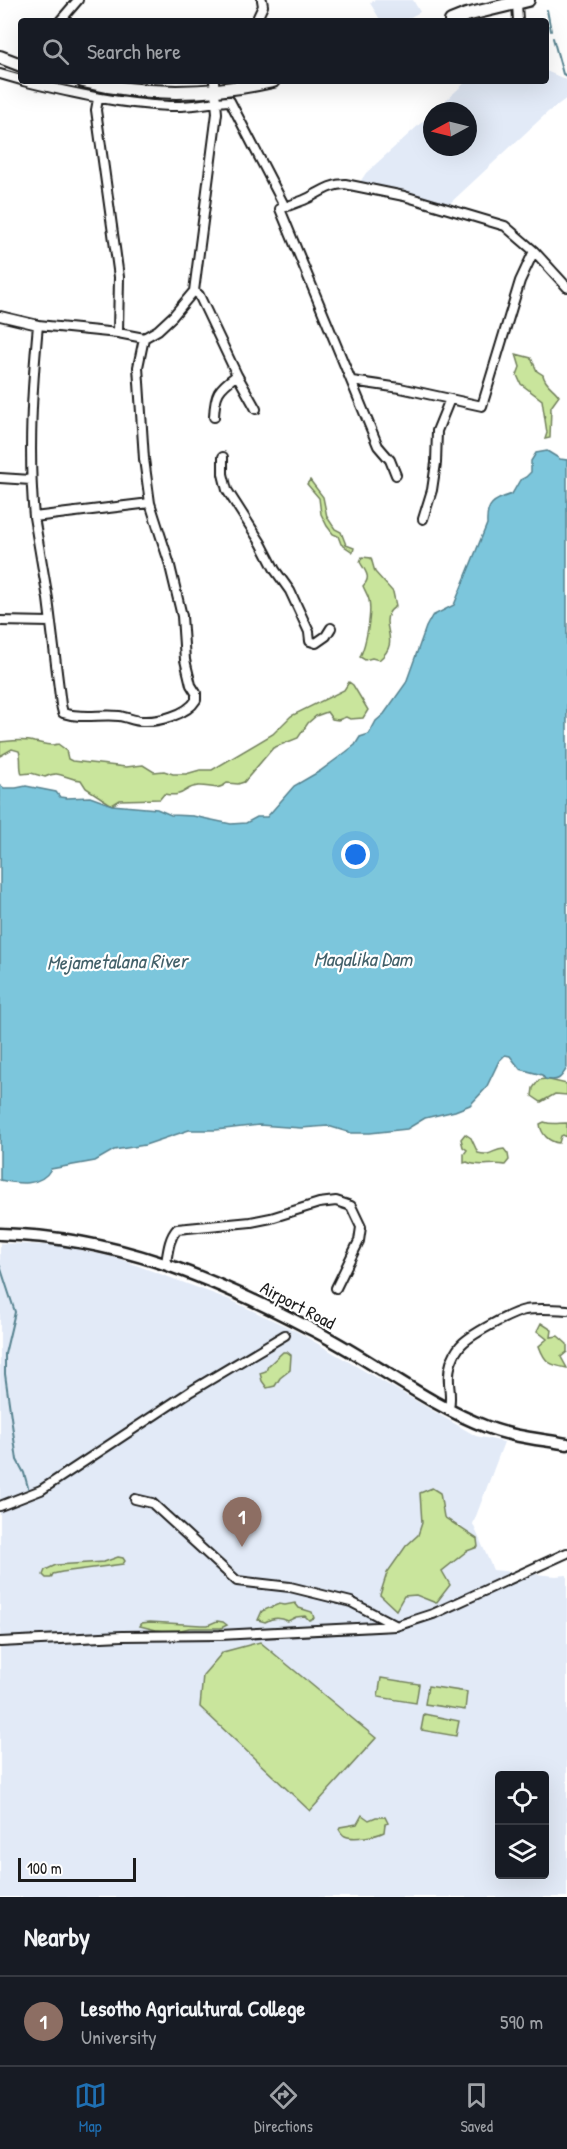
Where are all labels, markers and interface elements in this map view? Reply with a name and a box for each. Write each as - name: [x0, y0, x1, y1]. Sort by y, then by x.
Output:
- search box: [18, 18, 549, 84]
- icon: search: [39, 35, 72, 68]
- text: Search here: [87, 36, 181, 66]
- north arrow: [423, 102, 477, 156]
- your location: [341, 840, 370, 869]
- water label: Maqalika Dam: [314, 945, 414, 973]
- water label: Mejametalana River: [47, 946, 190, 976]
- street label: Airport Road: [256, 1275, 340, 1335]
- pin: 1: [222, 1498, 262, 1547]
- map controls: [495, 1771, 549, 1879]
- button: locate: [495, 1771, 549, 1825]
- button: layers: [495, 1825, 549, 1879]
- scale bar: [18, 1855, 136, 1882]
- text: 100 m: [27, 1857, 62, 1879]
- text: Nearby: [24, 1919, 90, 1954]
- text: Lesotho Agricultural College: [81, 1993, 305, 2023]
- text: 1: [40, 2008, 47, 2035]
- text: 590 m: [500, 2008, 543, 2035]
- text: University: [81, 2023, 157, 2050]
- tab: Map: [74, 2079, 107, 2137]
- tab: Directions: [254, 2079, 313, 2137]
- tab: Saved: [460, 2079, 493, 2137]

